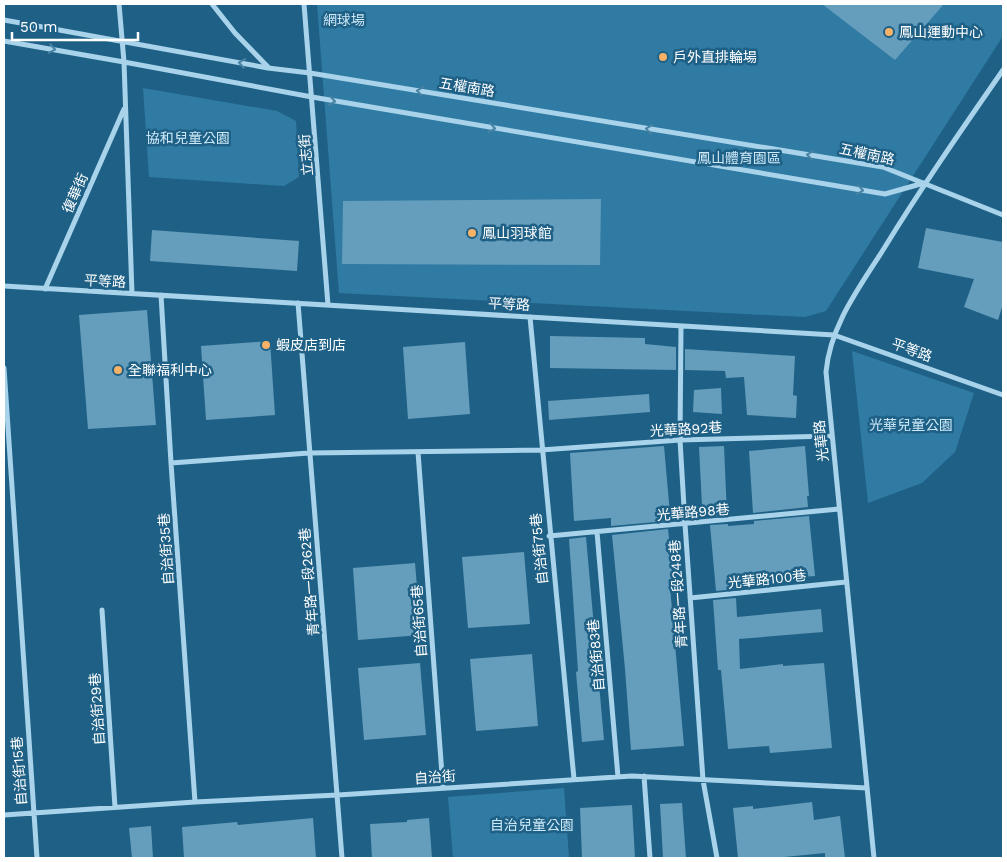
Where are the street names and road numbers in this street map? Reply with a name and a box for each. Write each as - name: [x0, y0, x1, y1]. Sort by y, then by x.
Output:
- street label: 五權南路: [438, 75, 496, 99]
- street label: 立志街: [296, 133, 316, 177]
- street label: 五權南路: [838, 140, 896, 168]
- street label: 復華街: [59, 171, 91, 215]
- street label: 平等路: [84, 272, 126, 290]
- street label: 平等路: [488, 295, 530, 313]
- street label: 平等路: [890, 335, 934, 365]
- street label: 光華路92巷: [649, 419, 723, 439]
- street label: 光華路: [811, 419, 831, 463]
- street label: 光華路98巷: [656, 501, 730, 523]
- street label: 自治街35巷: [155, 512, 177, 586]
- street label: 自治街75巷: [527, 512, 551, 586]
- street label: 青年路一段262巷: [296, 527, 322, 637]
- street label: 青年路一段248巷: [666, 539, 690, 649]
- street label: 光華路100巷: [727, 567, 807, 591]
- street label: 自治街65巷: [408, 584, 430, 658]
- street label: 自治街83巷: [585, 618, 607, 692]
- street label: 自治街29巷: [86, 672, 108, 746]
- street label: 自治街15巷: [9, 736, 29, 806]
- street label: 自治街: [413, 768, 457, 786]

